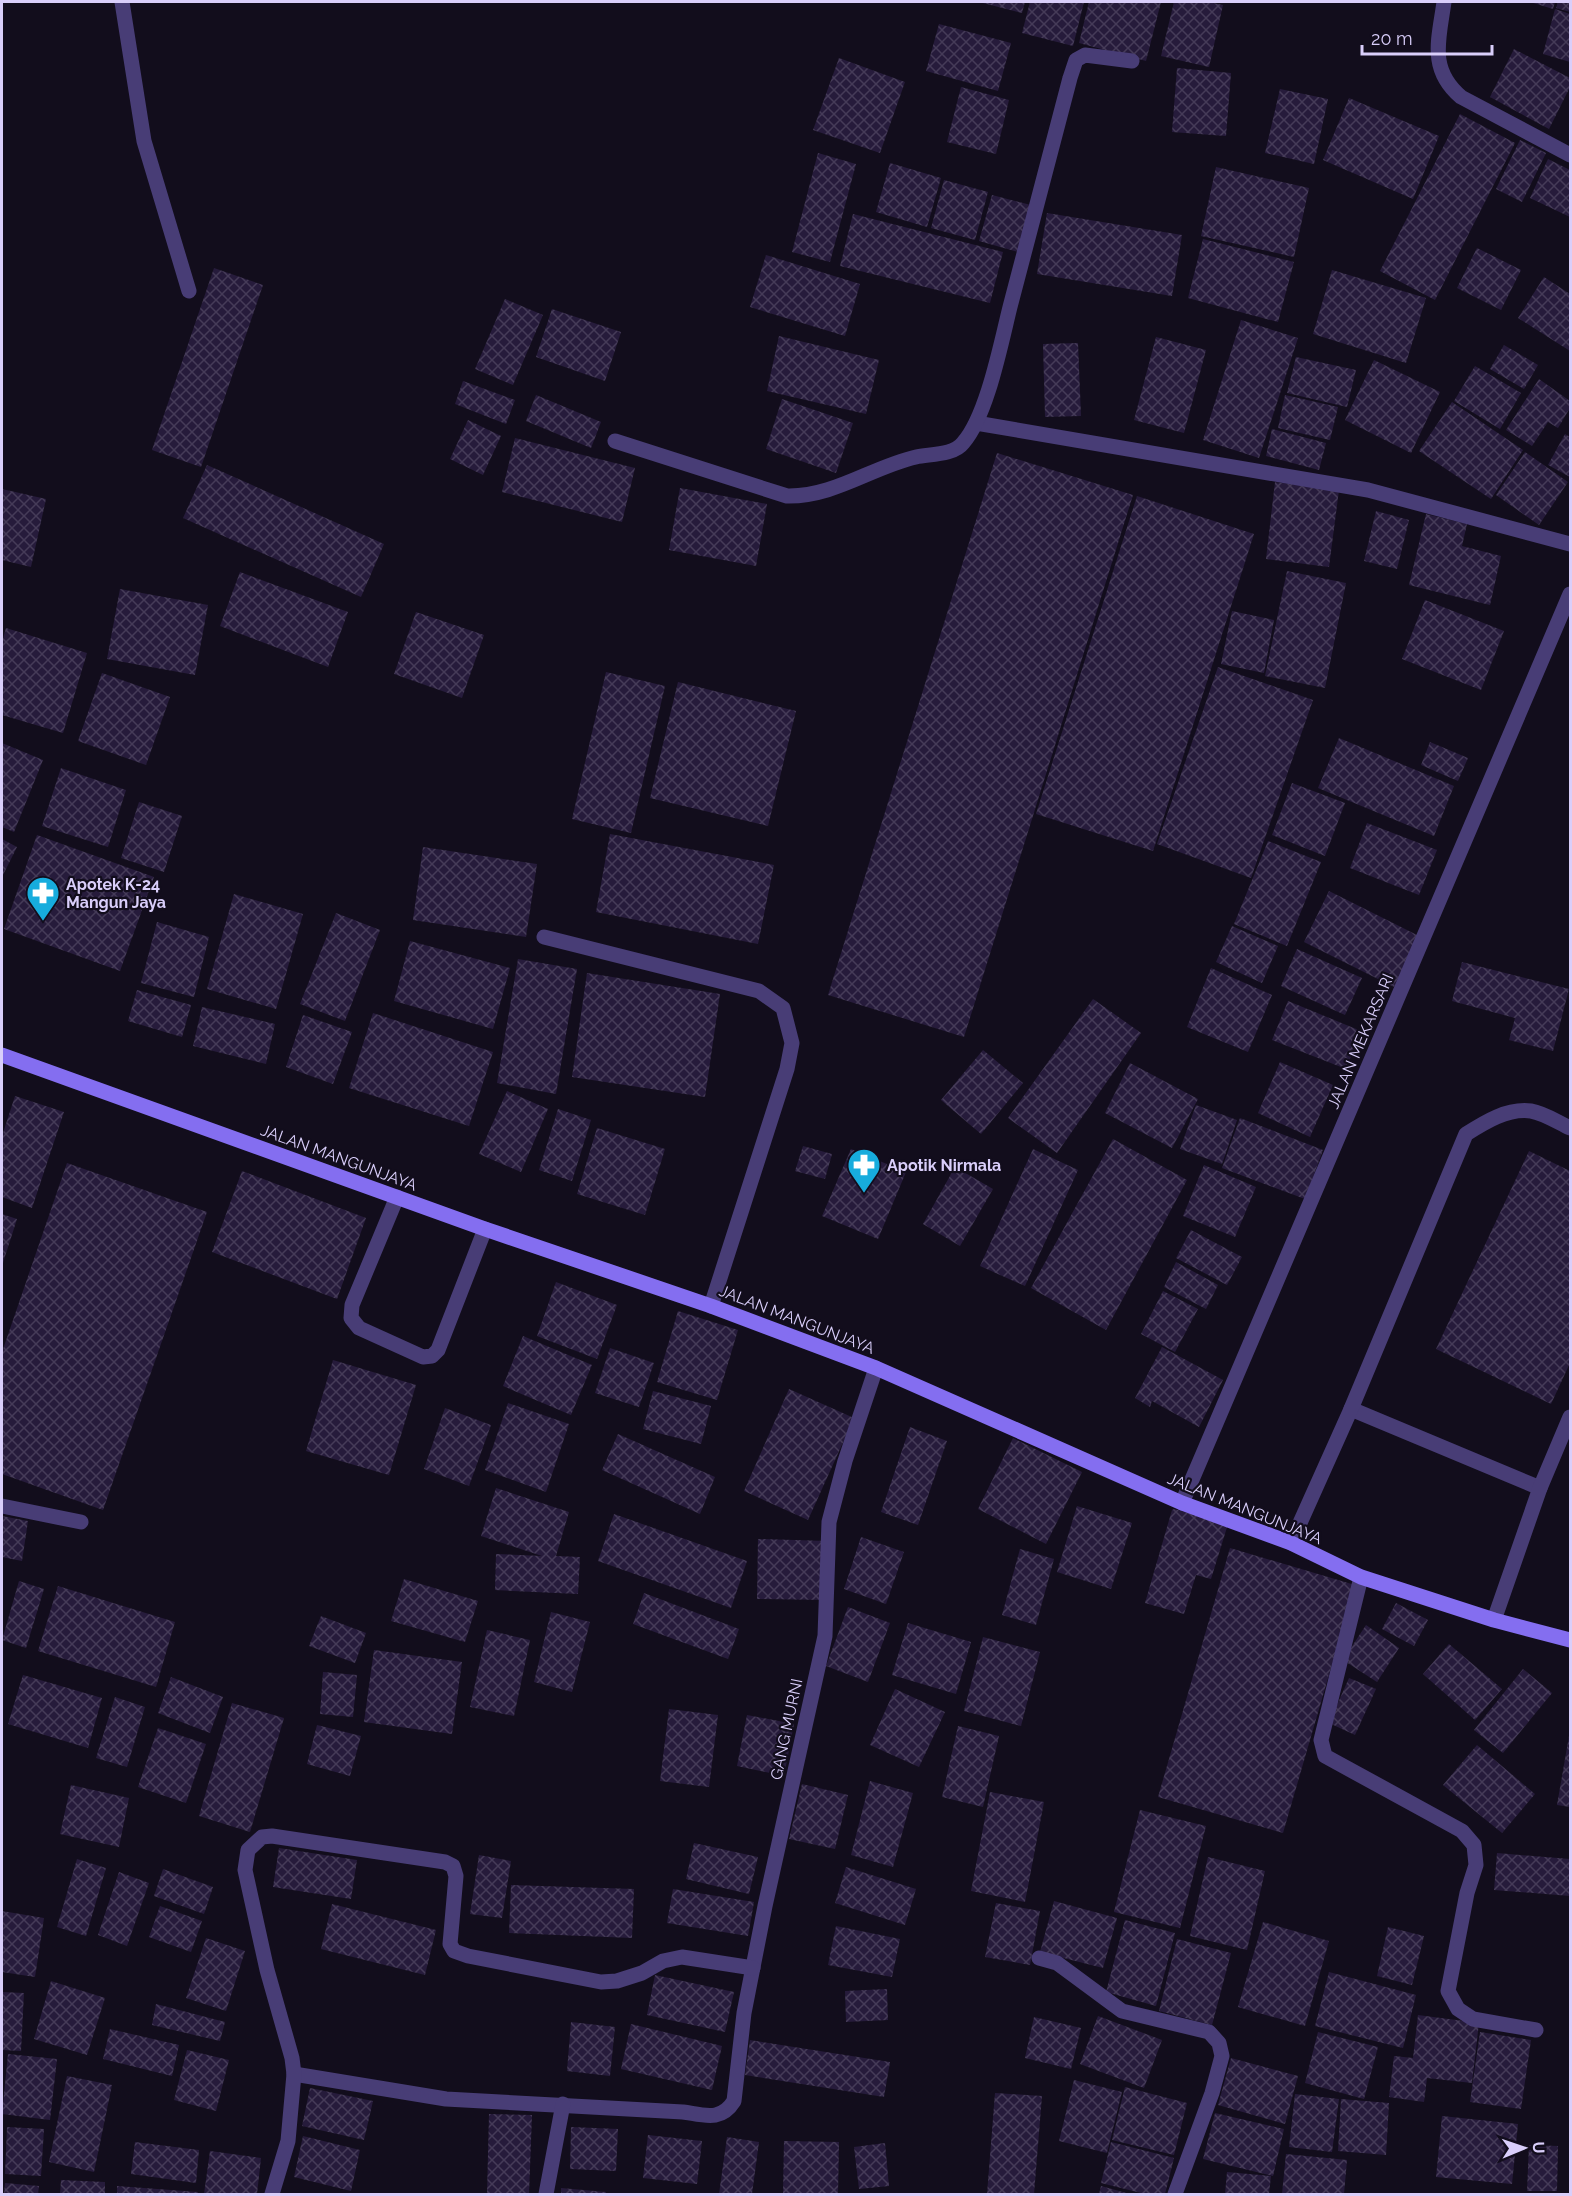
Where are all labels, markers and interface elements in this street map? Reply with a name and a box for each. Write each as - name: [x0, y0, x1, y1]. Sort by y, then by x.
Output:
- scale bar: [1362, 18, 1492, 56]
- text: 20 m: [1371, 28, 1413, 49]
- pharmacy icon: Apotek K-24 Mangun Jaya: [25, 875, 61, 922]
- place label: Apotek K-24 Mangun Jaya: [66, 875, 166, 912]
- street label: JALAN MEKARSARI: [1323, 971, 1398, 1112]
- street label: JALAN MANGUNJAYA: [258, 1120, 420, 1195]
- pharmacy icon: Apotik Nirmala: [846, 1147, 882, 1194]
- place label: Apotik Nirmala: [887, 1156, 1001, 1175]
- street label: JALAN MANGUNJAYA: [716, 1281, 877, 1358]
- street label: JALAN MANGUNJAYA: [1165, 1469, 1325, 1548]
- street label: GANG MURNI: [766, 1677, 806, 1781]
- north arrow: [1494, 2118, 1554, 2178]
- text: U: [1529, 2141, 1548, 2154]

